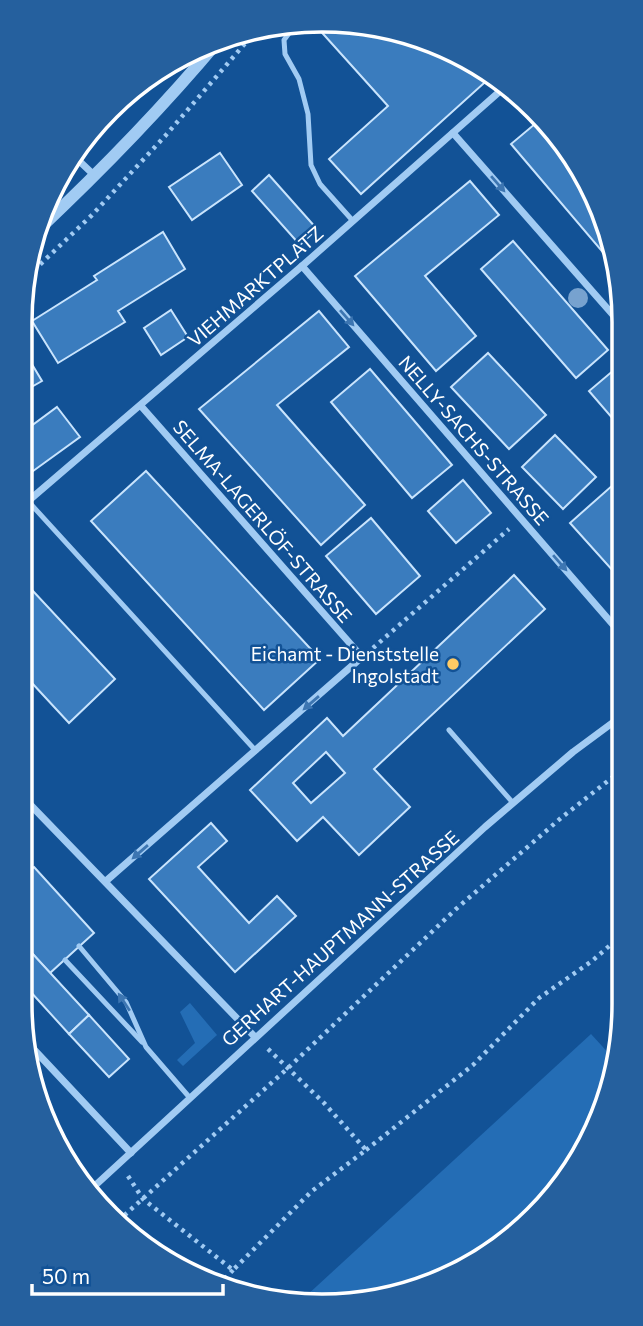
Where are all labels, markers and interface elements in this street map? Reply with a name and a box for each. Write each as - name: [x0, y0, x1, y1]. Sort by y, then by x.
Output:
- one-way arrow: [490, 175, 506, 193]
- street label: VIEHMARKTPLATZ: [183, 221, 327, 351]
- one-way arrow: [339, 309, 354, 326]
- street label: NELLY-SACHS-STRASSE: [394, 351, 554, 529]
- street label: SELMA-LAGERLÖF-STRASSE: [169, 415, 357, 627]
- one-way arrow: [552, 555, 567, 572]
- place label: Eichamt - Dienststelle Ingolstadt: [251, 642, 439, 687]
- marker: Eichamt - Dienststelle Ingolstadt: [445, 656, 461, 672]
- one-way arrow: [303, 694, 320, 710]
- street label: GERHART-HAUPTMANN-STRASSE: [217, 825, 463, 1051]
- one-way arrow: [131, 844, 148, 859]
- one-way arrow: [118, 992, 131, 1012]
- scale bar: [32, 1252, 222, 1296]
- text: 50 m: [42, 1263, 90, 1288]

